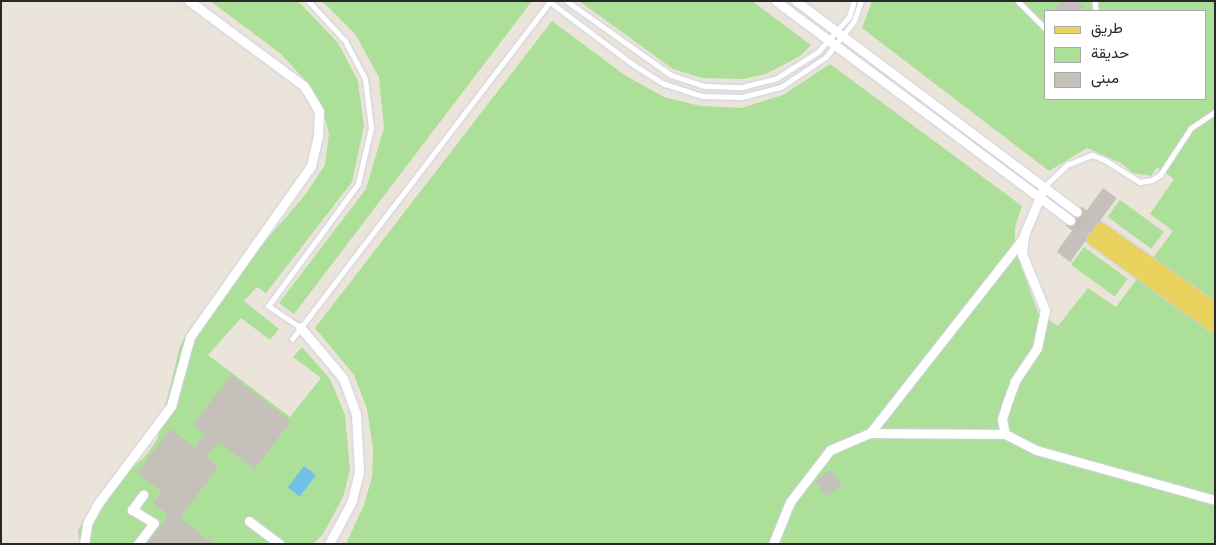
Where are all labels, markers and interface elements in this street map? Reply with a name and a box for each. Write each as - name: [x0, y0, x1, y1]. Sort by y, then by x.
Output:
- legend: [1044, 10, 1206, 100]
- text: طريق: [1091, 18, 1123, 36]
- text: حديقة: [1091, 43, 1129, 61]
- text: مبنى: [1091, 68, 1119, 86]

